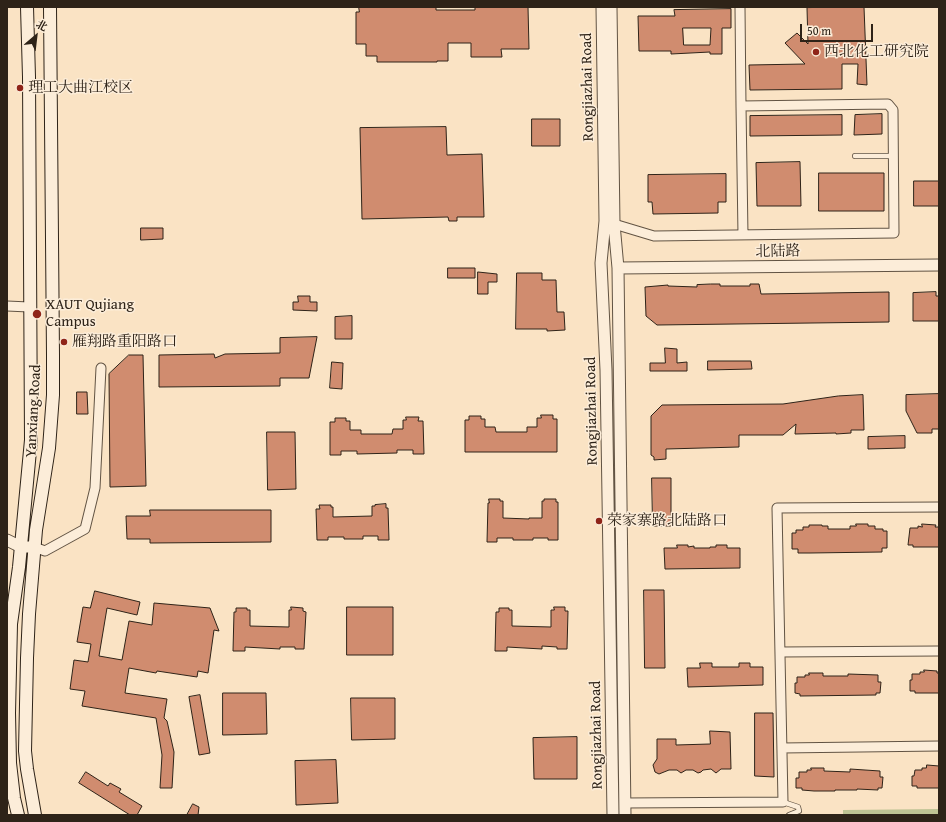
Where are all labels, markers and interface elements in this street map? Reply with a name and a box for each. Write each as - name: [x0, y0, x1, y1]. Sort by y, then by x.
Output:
- north arrow: [16, 16, 56, 56]
- text: 北: [33, 16, 50, 35]
- scale bar: [802, 16, 875, 42]
- text: 50 m: [807, 22, 831, 39]
- street label: Rongjiazhai Road: [578, 33, 598, 141]
- place label: 西北化工研究院: [824, 43, 929, 61]
- marker: 西北化工研究院: [811, 47, 821, 57]
- place label: 理工大曲江校区: [28, 79, 133, 97]
- marker: 理工大曲江校区: [15, 83, 25, 93]
- street label: 北陆路: [755, 243, 801, 261]
- place label: XAUT Qujiang Campus: [46, 296, 134, 331]
- marker: XAUT Qujiang Campus: [31, 308, 43, 320]
- place label: 雁翔路重阳路口: [72, 333, 177, 351]
- marker: 雁翔路重阳路口: [59, 337, 69, 347]
- street label: Rongjiazhai Road: [582, 357, 602, 465]
- street label: Yanxiang Road: [23, 364, 45, 458]
- place label: 荣家寨路北陆路口: [607, 512, 727, 530]
- marker: 荣家寨路北陆路口: [594, 516, 604, 526]
- street label: Rongjiazhai Road: [587, 681, 607, 789]

